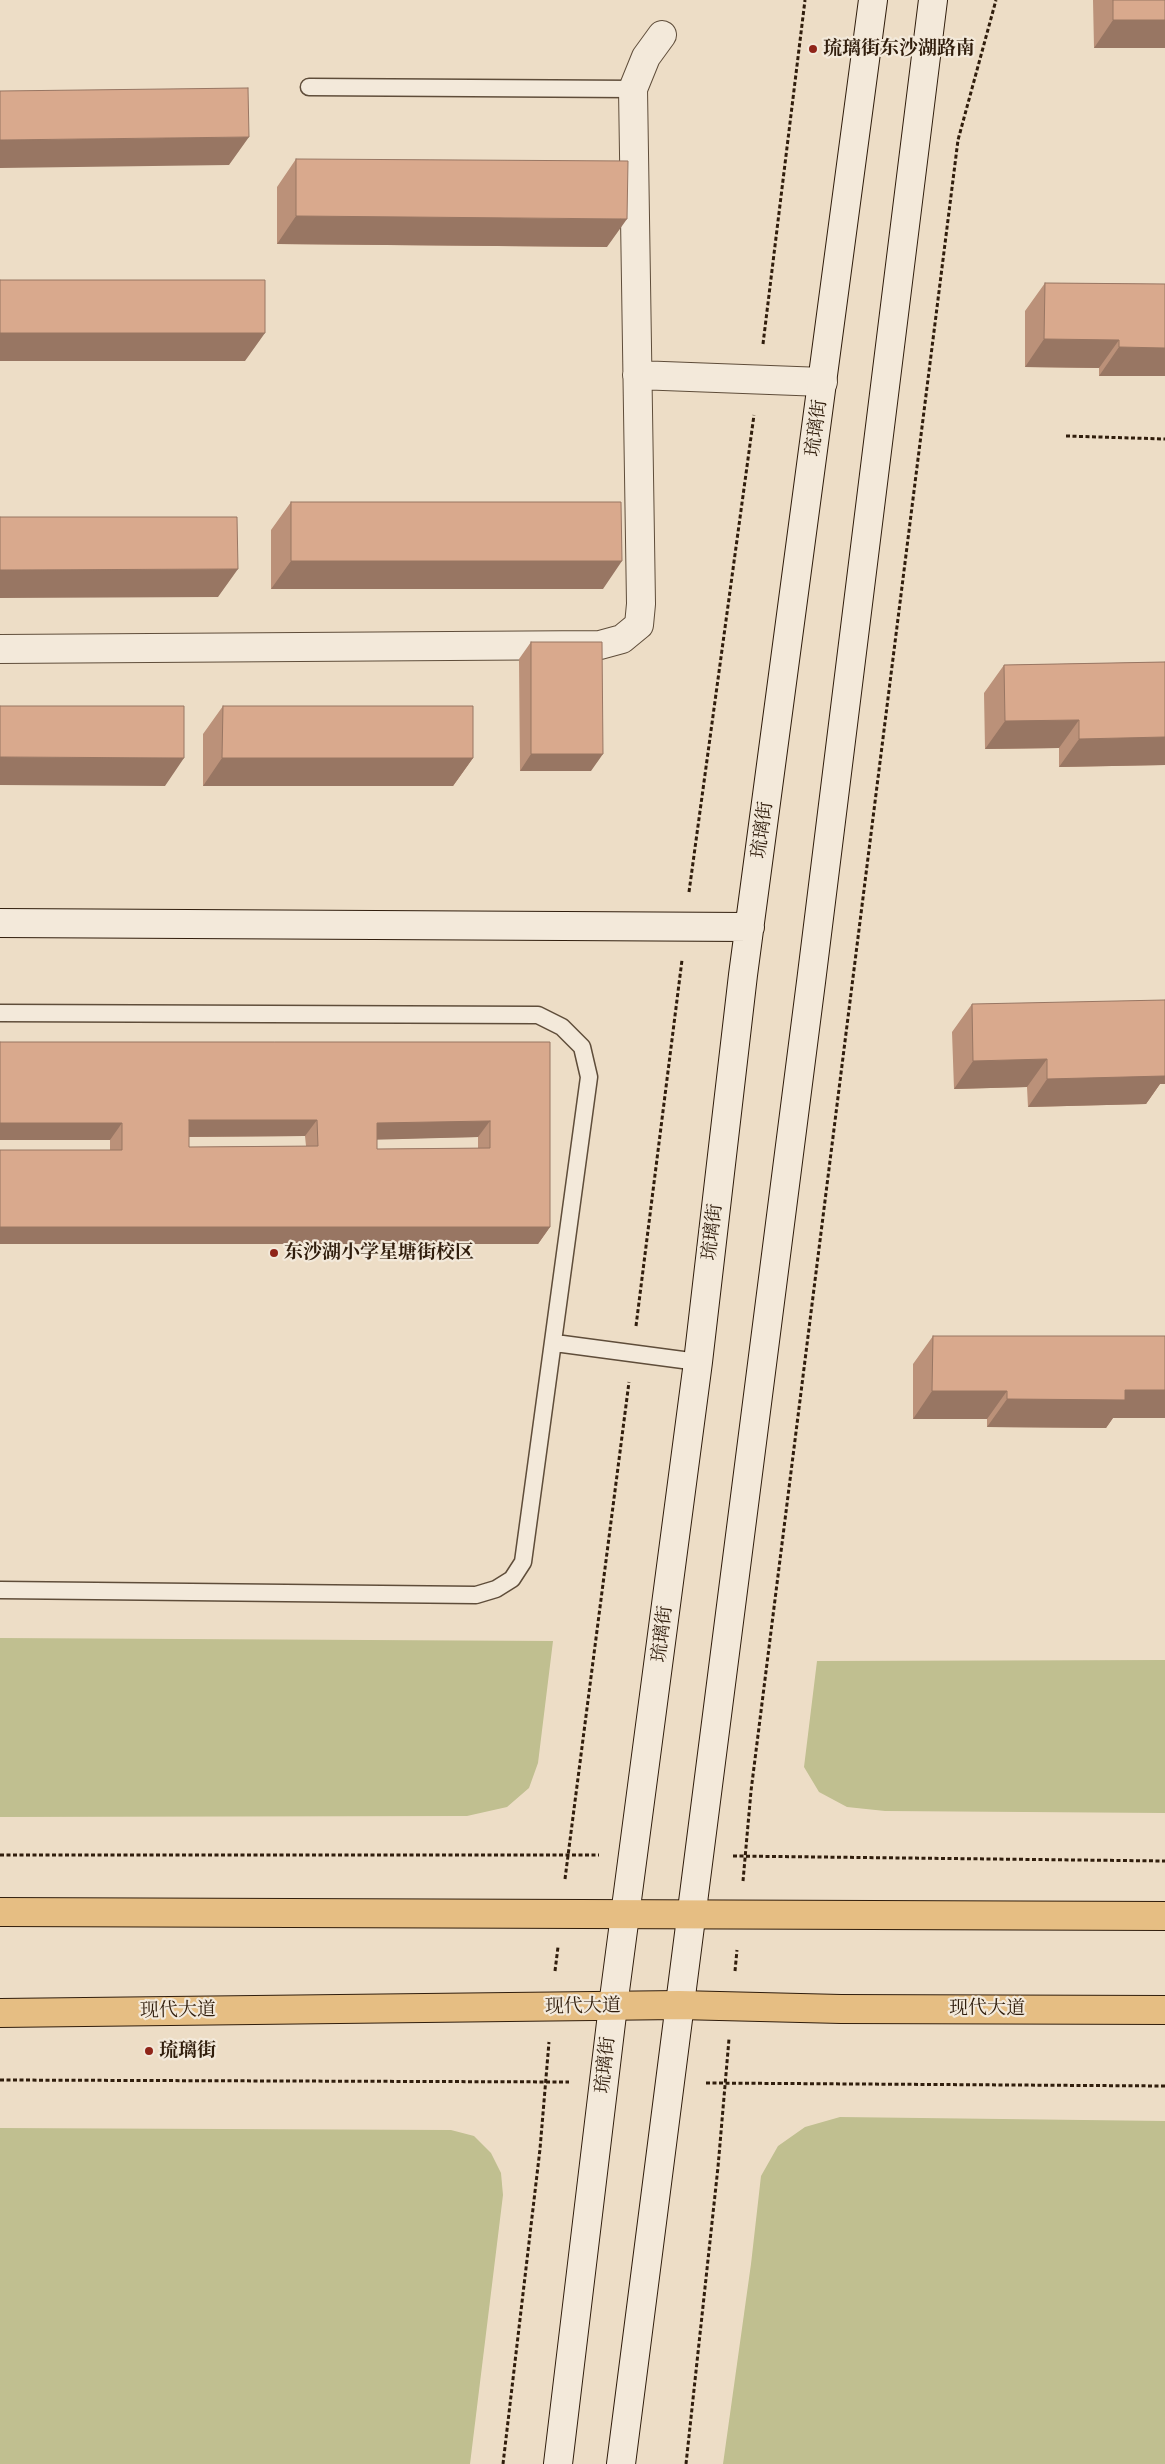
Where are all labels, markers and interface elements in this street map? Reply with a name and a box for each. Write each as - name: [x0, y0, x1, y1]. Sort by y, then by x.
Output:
- place label: 琉璃街东沙湖路南: [823, 38, 975, 60]
- marker: 琉璃街东沙湖路南: [807, 43, 819, 55]
- street label: 琉璃街: [802, 398, 832, 458]
- street label: 琉璃街: [748, 800, 778, 860]
- street label: 琉璃街: [698, 1202, 728, 1262]
- place label: 东沙湖小学星塘街校区: [284, 1242, 474, 1264]
- marker: 东沙湖小学星塘街校区: [268, 1247, 280, 1259]
- street label: 琉璃街: [648, 1604, 678, 1664]
- street label: 现代大道: [545, 1995, 621, 2019]
- street label: 现代大道: [949, 1998, 1025, 2020]
- street label: 现代大道: [140, 1999, 216, 2023]
- street label: 琉璃街: [592, 2035, 620, 2095]
- place label: 琉璃街: [159, 2040, 216, 2062]
- marker: 琉璃街: [143, 2045, 155, 2057]

